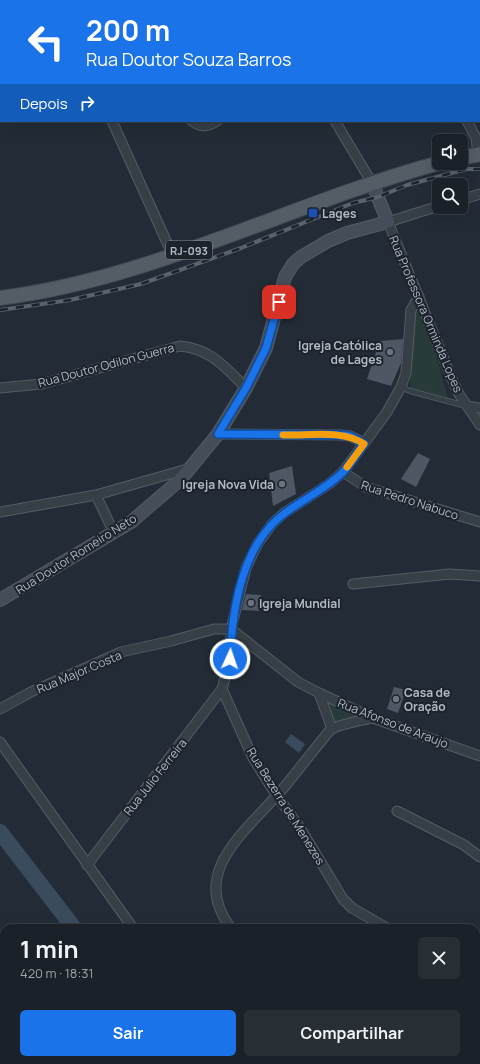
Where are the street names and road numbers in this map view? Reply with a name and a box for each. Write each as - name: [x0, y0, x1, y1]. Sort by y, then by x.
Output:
- street label: Rua Professora Orminda Lopes: [385, 233, 467, 395]
- road number: RJ-093: [166, 241, 212, 259]
- street label: Rua Doutor Odilon Guerra: [36, 339, 176, 391]
- street label: Rua Pedro Nabuco: [359, 476, 461, 524]
- street label: Rua Doutor Romeiro Neto: [12, 510, 140, 598]
- street label: Rua Major Costa: [34, 646, 124, 698]
- street label: Rua Afonso de Araujo: [335, 694, 451, 752]
- street label: Rua Julio Ferreira: [120, 735, 190, 819]
- street label: Rua Bezerra de Menezes: [243, 744, 329, 868]

